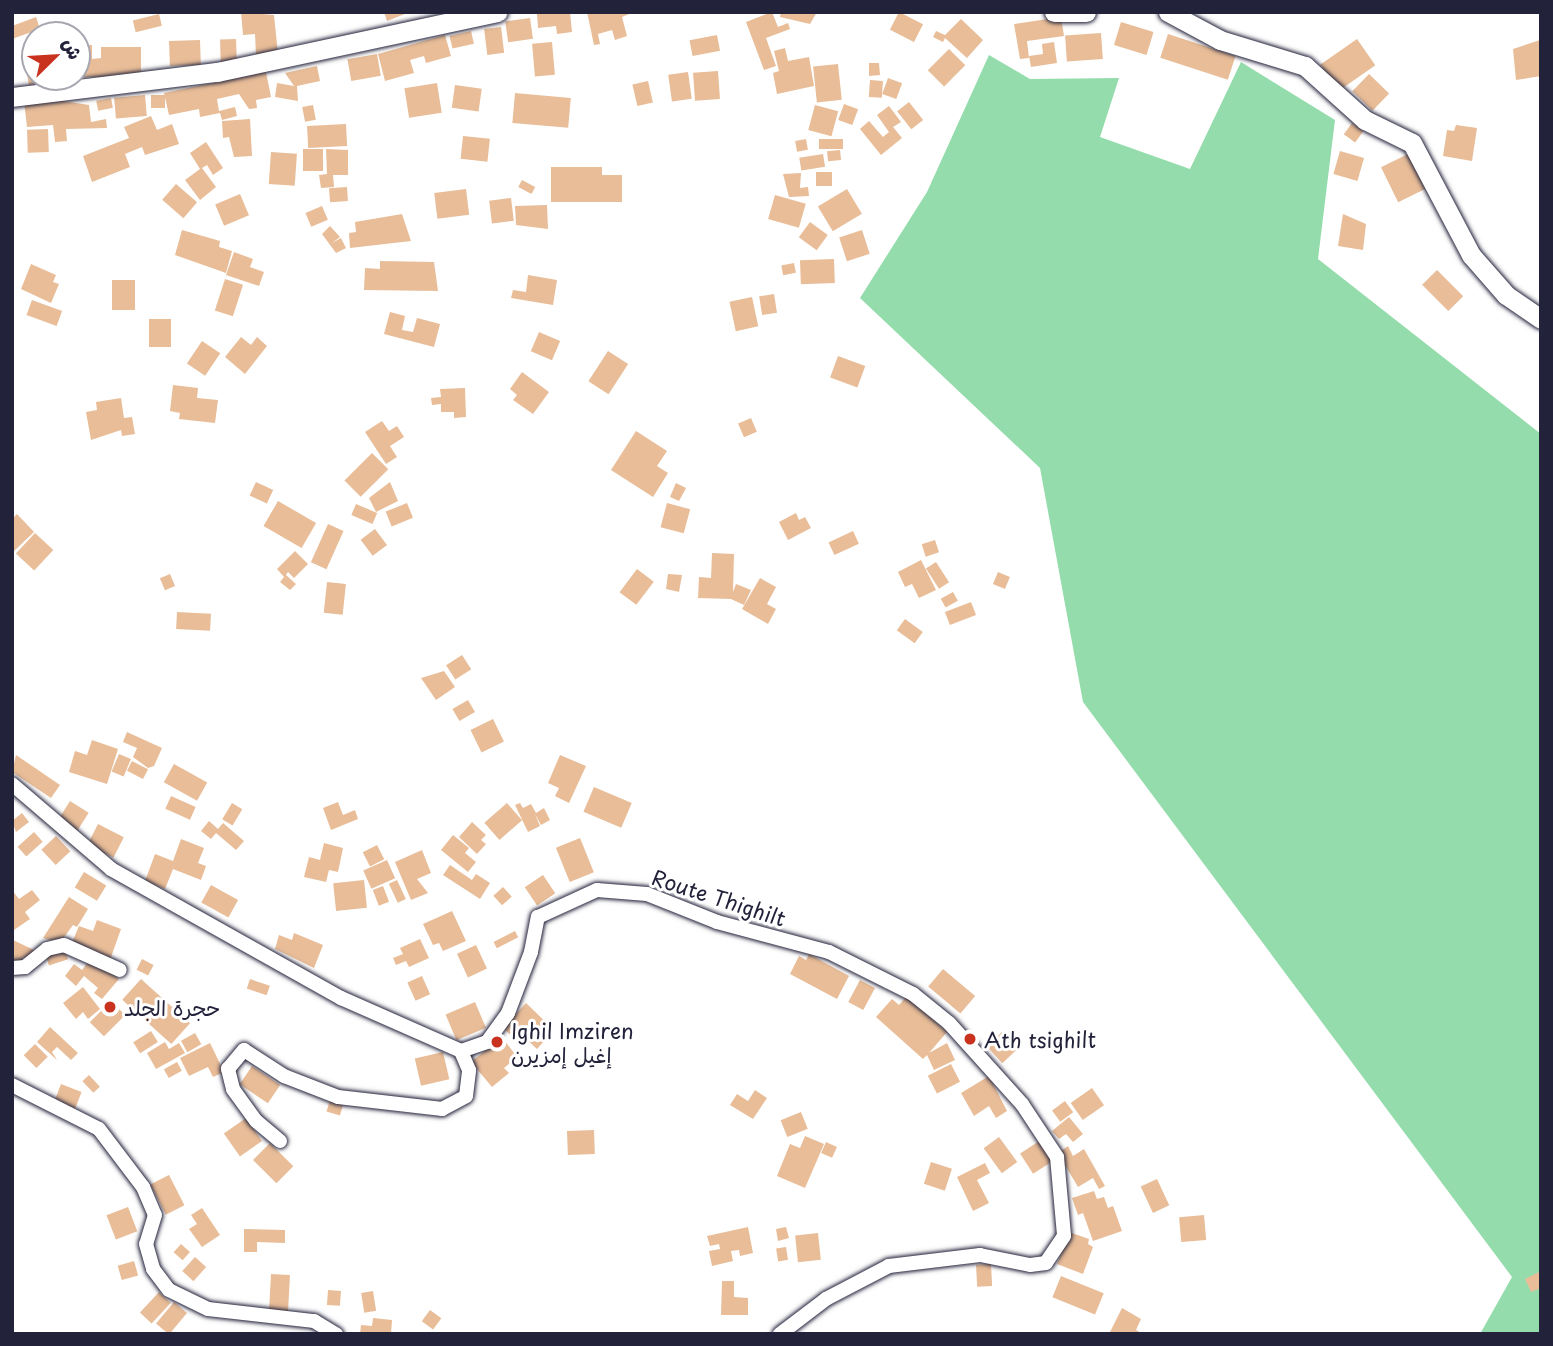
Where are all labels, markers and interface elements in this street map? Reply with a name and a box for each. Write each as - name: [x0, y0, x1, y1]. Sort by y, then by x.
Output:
- north arrow: [21, 21, 91, 91]
- text: ش: [56, 33, 90, 64]
- street label: Route Thighilt: [649, 864, 789, 930]
- place label: حجرة الجلد: [124, 994, 220, 1020]
- marker: حجرة الجلد: [102, 999, 118, 1015]
- place label: Ighil Imziren إغيل إمزيرن: [511, 1017, 635, 1067]
- place label: Ath tsighilt: [984, 1026, 1095, 1052]
- marker: Ath tsighilt: [962, 1031, 978, 1047]
- marker: Ighil Imziren إغيل إمزيرن: [489, 1034, 505, 1050]

